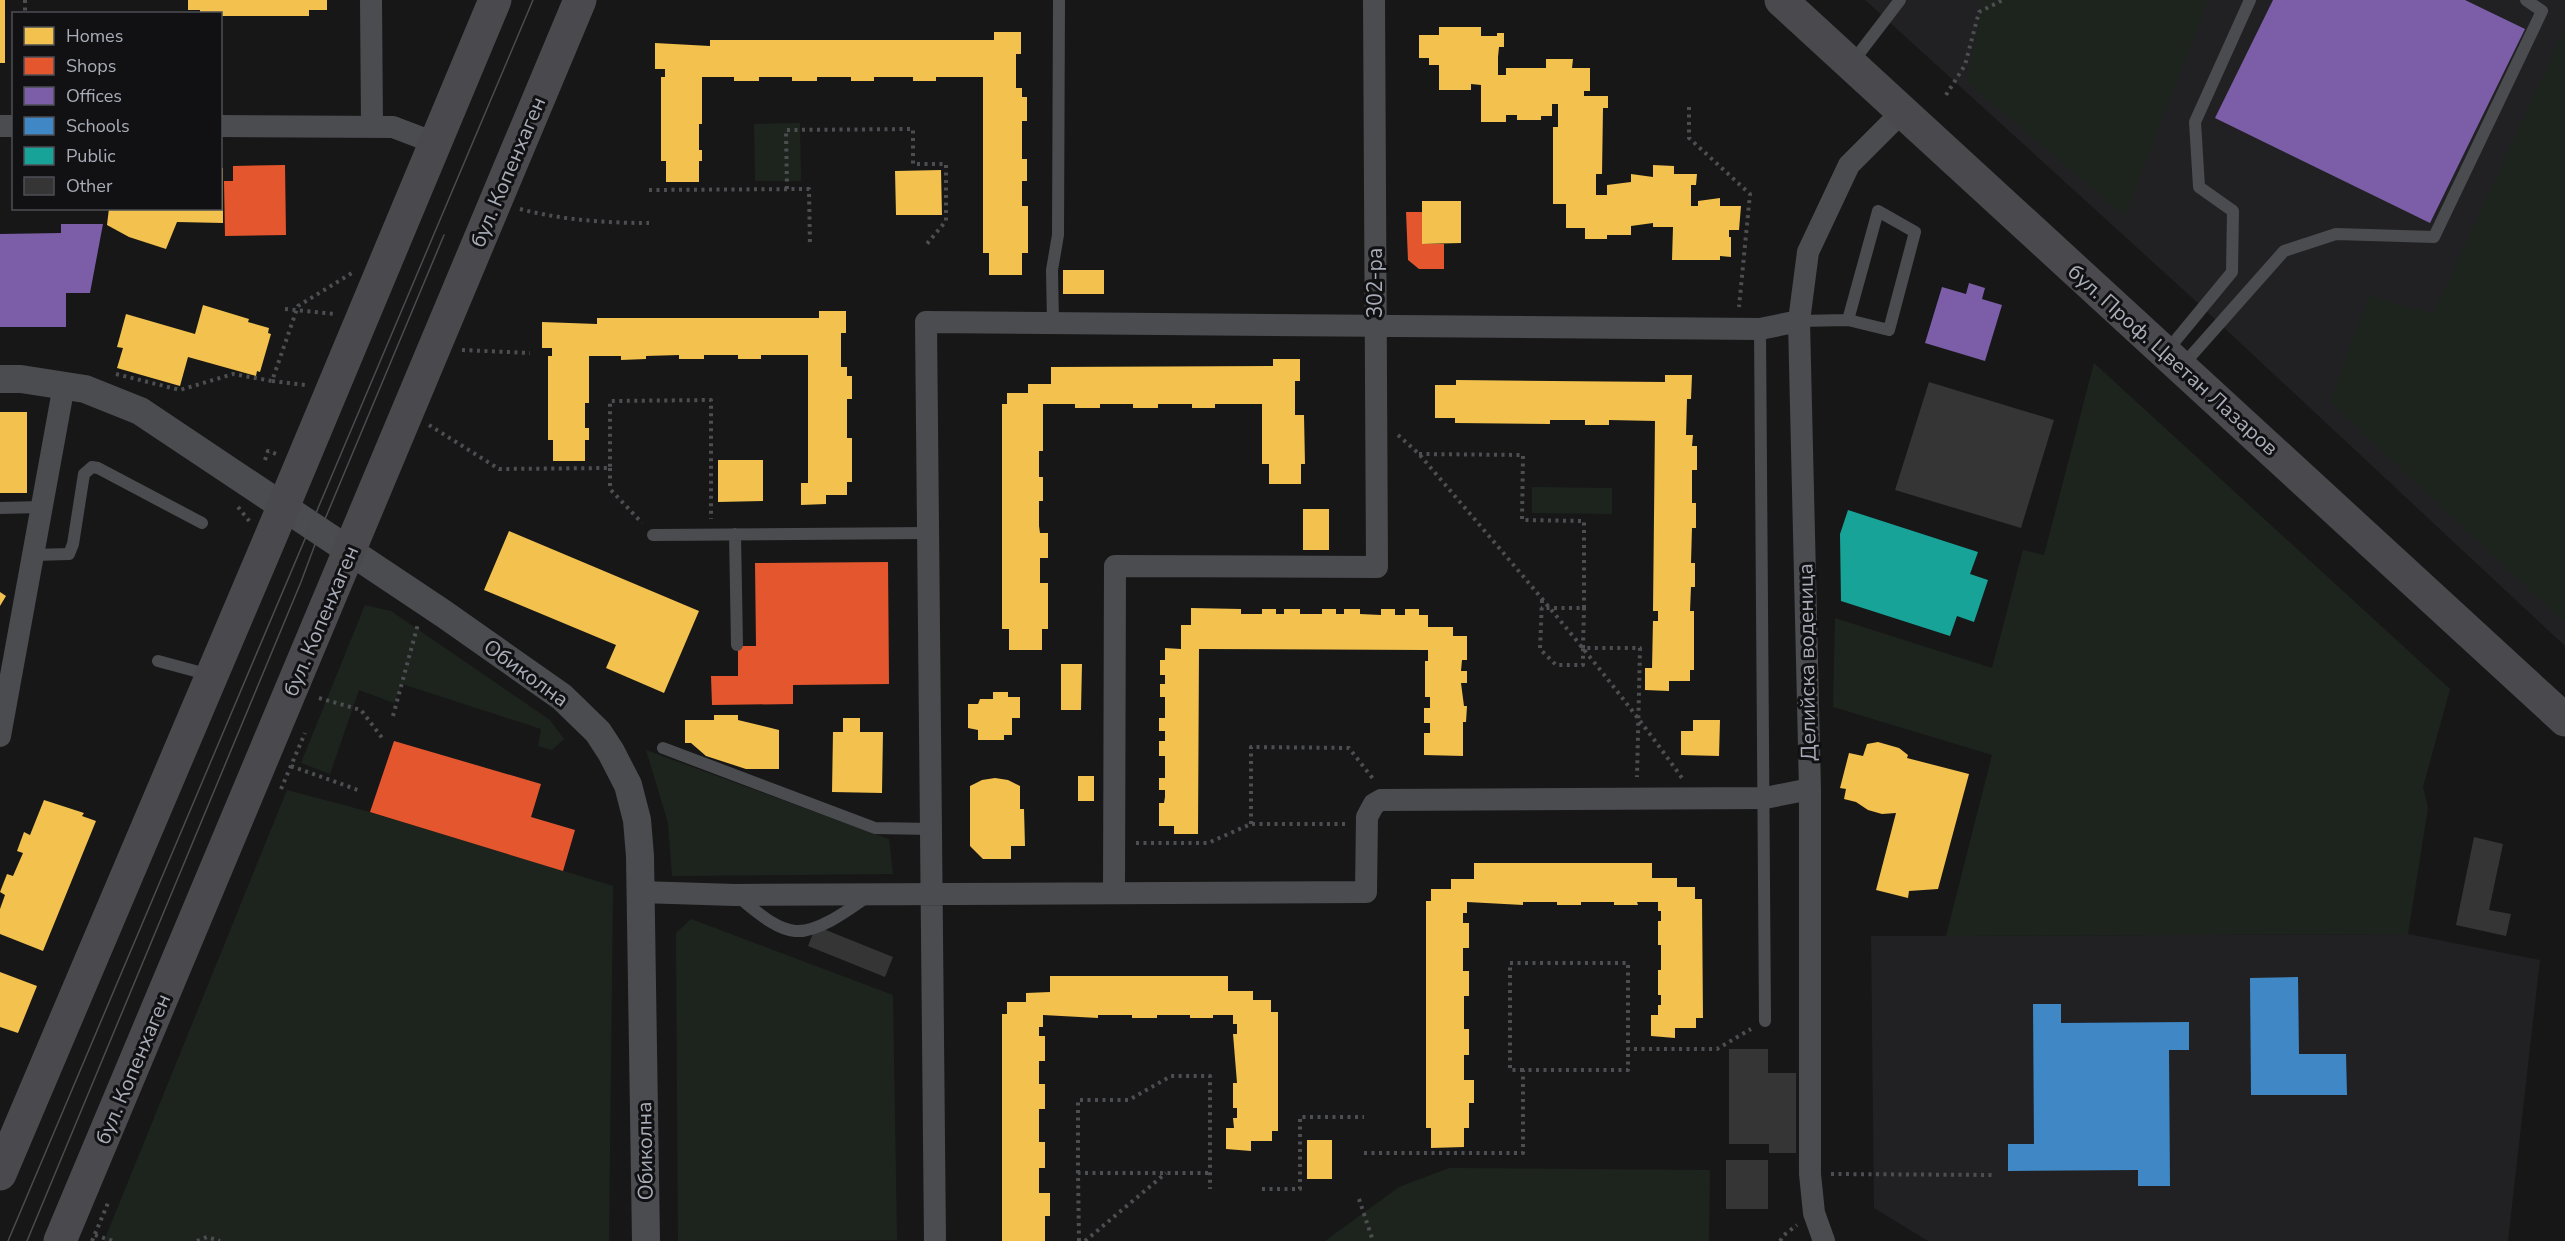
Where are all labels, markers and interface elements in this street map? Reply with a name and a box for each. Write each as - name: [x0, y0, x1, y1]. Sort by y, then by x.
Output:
- legend: [12, 12, 222, 210]
- text: Homes: [66, 24, 123, 48]
- text: Shops: [66, 54, 116, 78]
- text: Offices: [66, 84, 122, 108]
- street label: бул. Копенхаген: [464, 93, 552, 251]
- text: Schools: [66, 114, 130, 138]
- text: Public: [66, 144, 116, 168]
- text: Other: [66, 174, 113, 198]
- street label: 302-ра: [1361, 248, 1389, 318]
- street label: бул. Проф. Цветан Лазаров: [2062, 258, 2284, 462]
- street label: бул. Копенхаген: [277, 542, 365, 700]
- street label: Делийска воденица: [1791, 563, 1823, 761]
- street label: Обиколна: [478, 633, 574, 713]
- street label: бул. Копенхаген: [89, 990, 177, 1148]
- street label: Обиколна: [630, 1101, 660, 1201]

